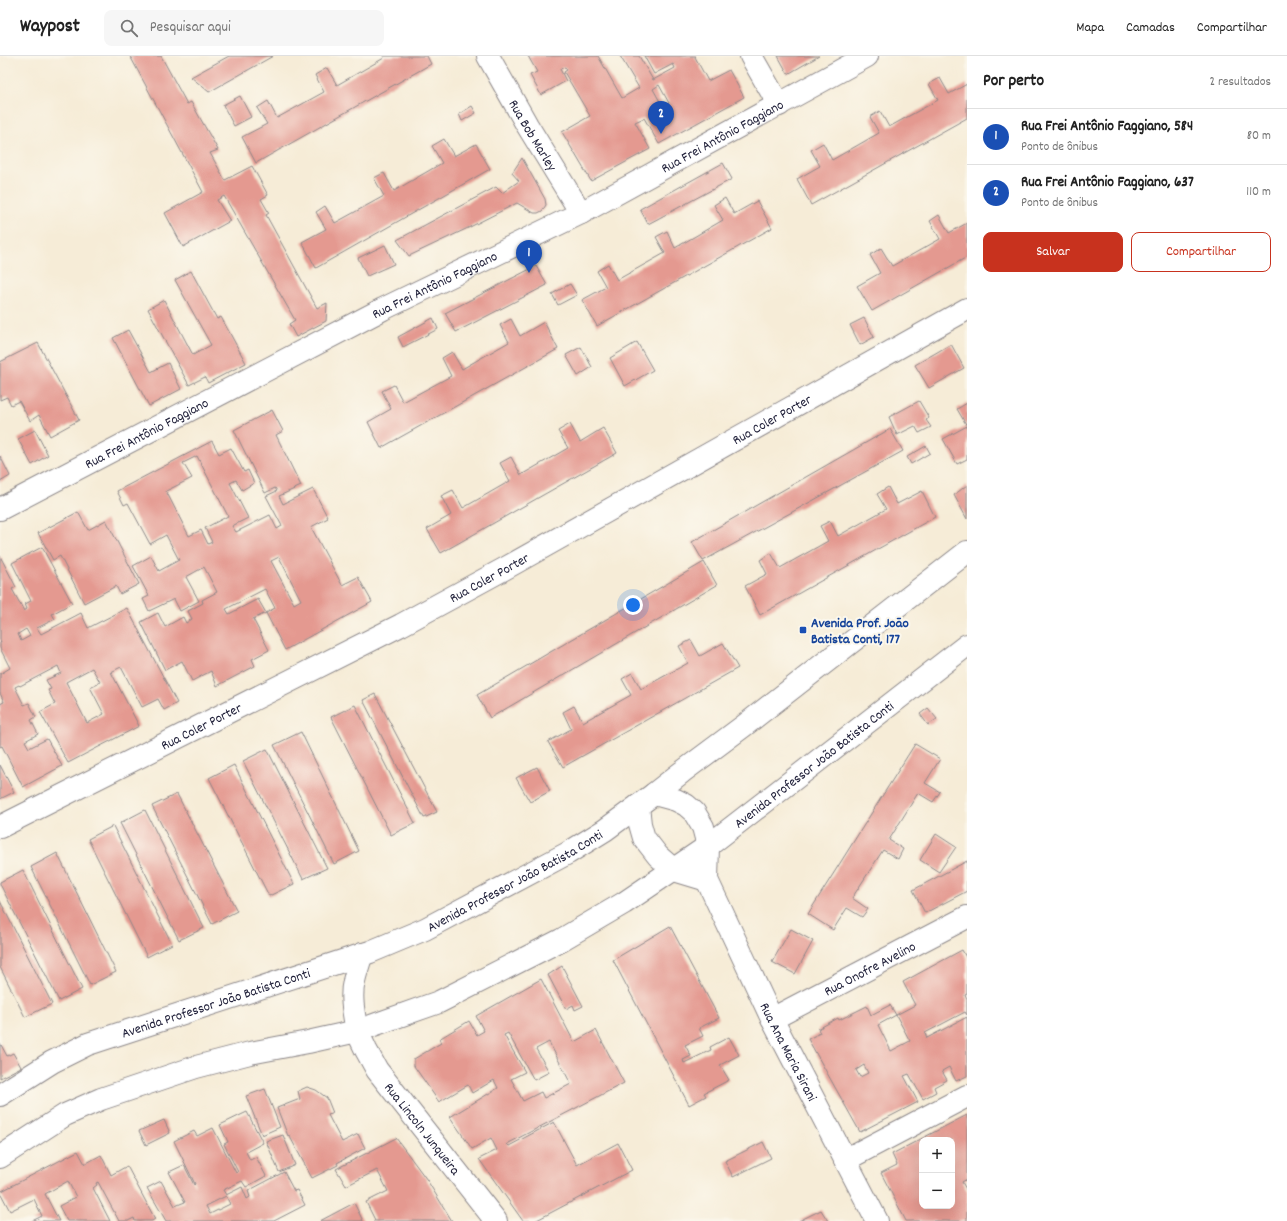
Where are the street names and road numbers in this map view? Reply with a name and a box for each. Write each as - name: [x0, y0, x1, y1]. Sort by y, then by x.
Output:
- street label: Rua Bob Marley: [503, 96, 561, 176]
- street label: Rua Frei Antônio Faggiano: [658, 96, 788, 179]
- street label: Rua Frei Antônio Faggiano: [369, 247, 501, 325]
- street label: Rua Coler Porter: [729, 390, 816, 451]
- street label: Rua Frei Antônio Faggiano: [82, 394, 213, 475]
- street label: Rua Coler Porter: [446, 549, 534, 609]
- street label: Avenida Professor João Batista Conti: [731, 697, 899, 834]
- street label: Rua Coler Porter: [158, 698, 246, 756]
- street label: Avenida Professor João Batista Conti: [424, 826, 608, 938]
- street label: Rua Onofre Avelino: [821, 937, 920, 1002]
- street label: Avenida Professor João Batista Conti: [119, 964, 314, 1044]
- street label: Rua Ana Maria Sirani: [754, 1000, 821, 1106]
- street label: Rua Lincoln Junqueira: [379, 1079, 464, 1180]

